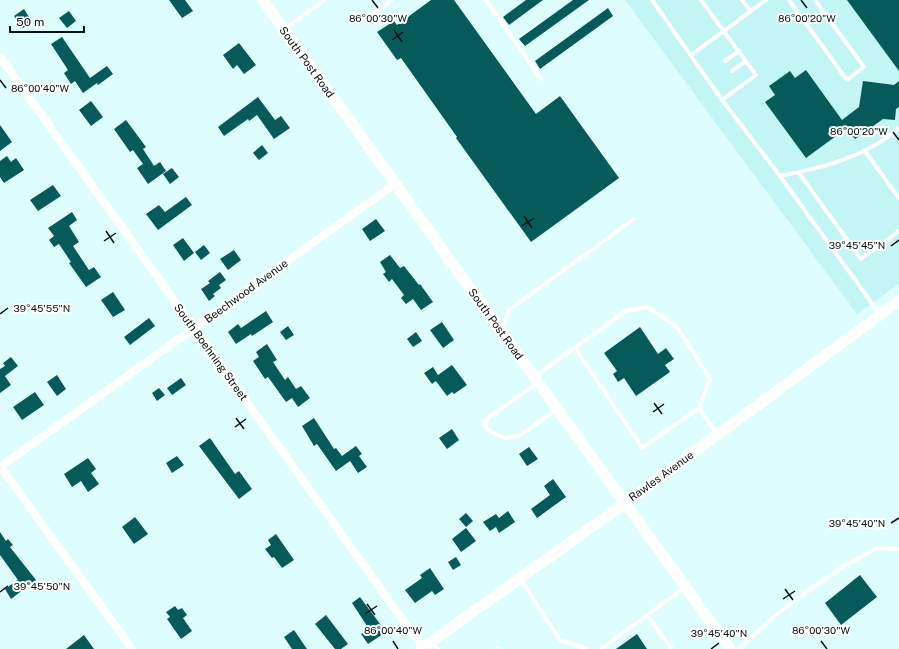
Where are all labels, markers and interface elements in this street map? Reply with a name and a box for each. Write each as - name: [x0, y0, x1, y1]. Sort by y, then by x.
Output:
- scale bar: [10, 8, 84, 34]
- text: 86°00'30"W: [349, 12, 407, 24]
- text: 86°00'20"W: [778, 12, 836, 24]
- text: 50 m: [16, 15, 44, 29]
- street label: South Post Road: [277, 24, 337, 100]
- text: 86°00'40"W: [11, 82, 70, 94]
- text: 86°00'20"W: [830, 125, 888, 137]
- text: 39°45'45"N: [829, 239, 885, 251]
- street label: Beechwood Avenue: [202, 257, 290, 325]
- street label: South Post Road: [466, 286, 526, 362]
- street label: South Boehning Street: [172, 301, 250, 403]
- text: 39°45'55"N: [14, 302, 70, 314]
- street label: Rawles Avenue: [626, 449, 696, 503]
- text: 39°45'40"N: [829, 517, 885, 529]
- text: 39°45'50"N: [14, 580, 70, 592]
- text: 86°00'40"W: [364, 624, 423, 636]
- text: 86°00'30"W: [792, 624, 850, 636]
- text: 39°45'40"N: [691, 627, 747, 639]

